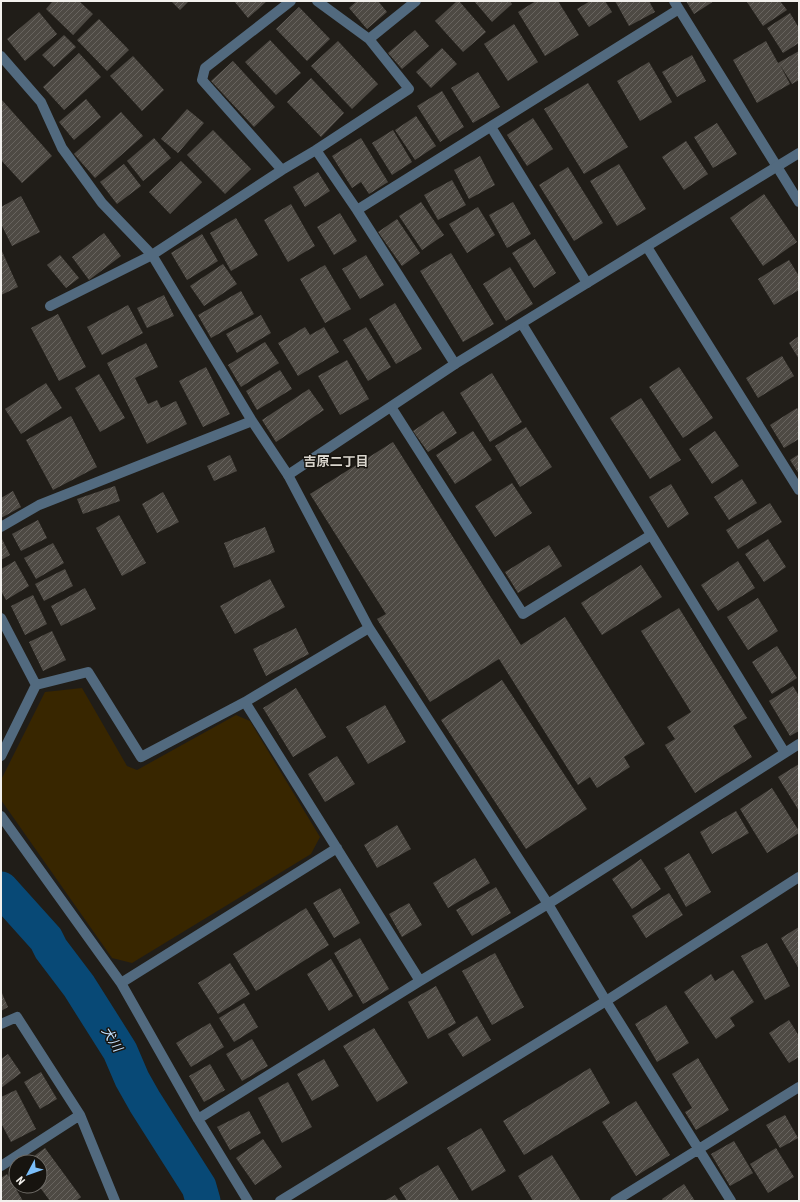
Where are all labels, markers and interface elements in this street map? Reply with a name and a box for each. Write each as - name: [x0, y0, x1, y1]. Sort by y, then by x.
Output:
- district label: 吉原二丁目: [303, 454, 369, 469]
- water label: 犬川: [99, 1024, 126, 1056]
- north arrow: [8, 1154, 48, 1194]
- text: N: [14, 1173, 28, 1187]

